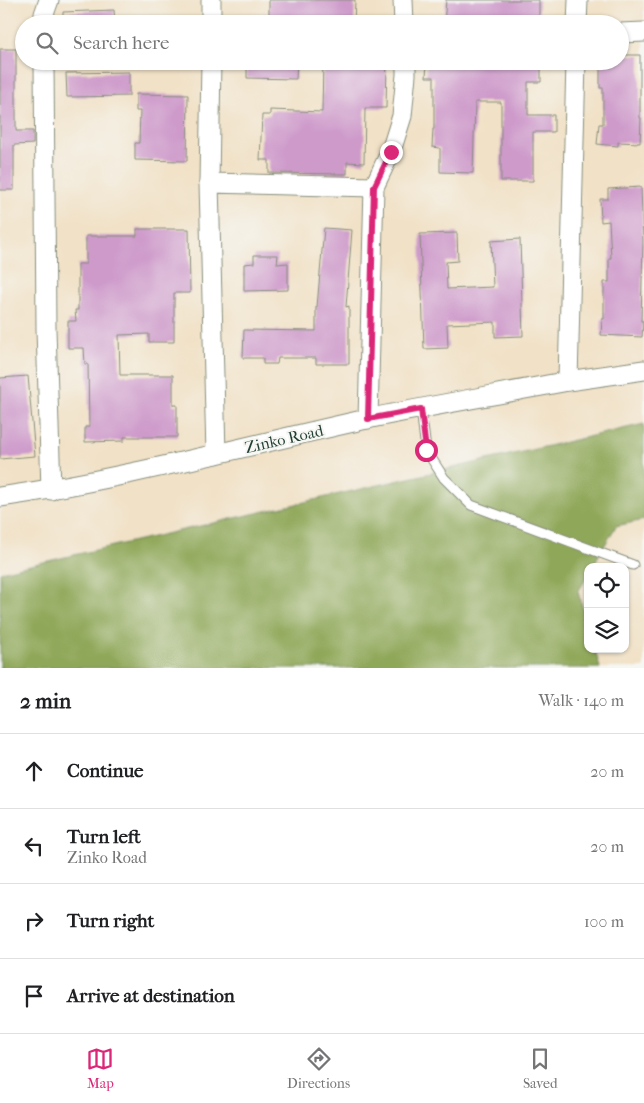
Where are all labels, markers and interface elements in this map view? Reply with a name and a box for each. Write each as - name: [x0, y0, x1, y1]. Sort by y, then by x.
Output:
- search box: [15, 15, 629, 70]
- icon: search: [33, 29, 61, 57]
- text: Search here: [73, 32, 169, 54]
- route end: [380, 141, 403, 164]
- street label: Zinko Road: [243, 421, 325, 457]
- route start: [415, 439, 438, 462]
- map controls: [584, 563, 629, 653]
- button: locate: [584, 563, 629, 608]
- button: layers: [584, 608, 629, 653]
- text: 2 min: [20, 689, 71, 713]
- text: Walk · 140 m: [539, 691, 624, 710]
- icon: ahead: [20, 757, 48, 785]
- text: Continue: [67, 760, 143, 782]
- text: 20 m: [590, 762, 624, 781]
- text: Turn left: [67, 826, 141, 848]
- icon: left: [20, 832, 48, 860]
- text: 20 m: [590, 837, 624, 856]
- text: Zinko Road: [67, 848, 147, 867]
- icon: right: [20, 907, 48, 935]
- text: Turn right: [67, 910, 154, 932]
- text: 100 m: [584, 912, 624, 931]
- icon: arrive: [20, 982, 48, 1010]
- text: Arrive at destination: [67, 985, 235, 1007]
- tab: Map: [86, 1045, 114, 1092]
- tab: Directions: [287, 1045, 350, 1092]
- tab: Saved: [523, 1045, 558, 1092]

